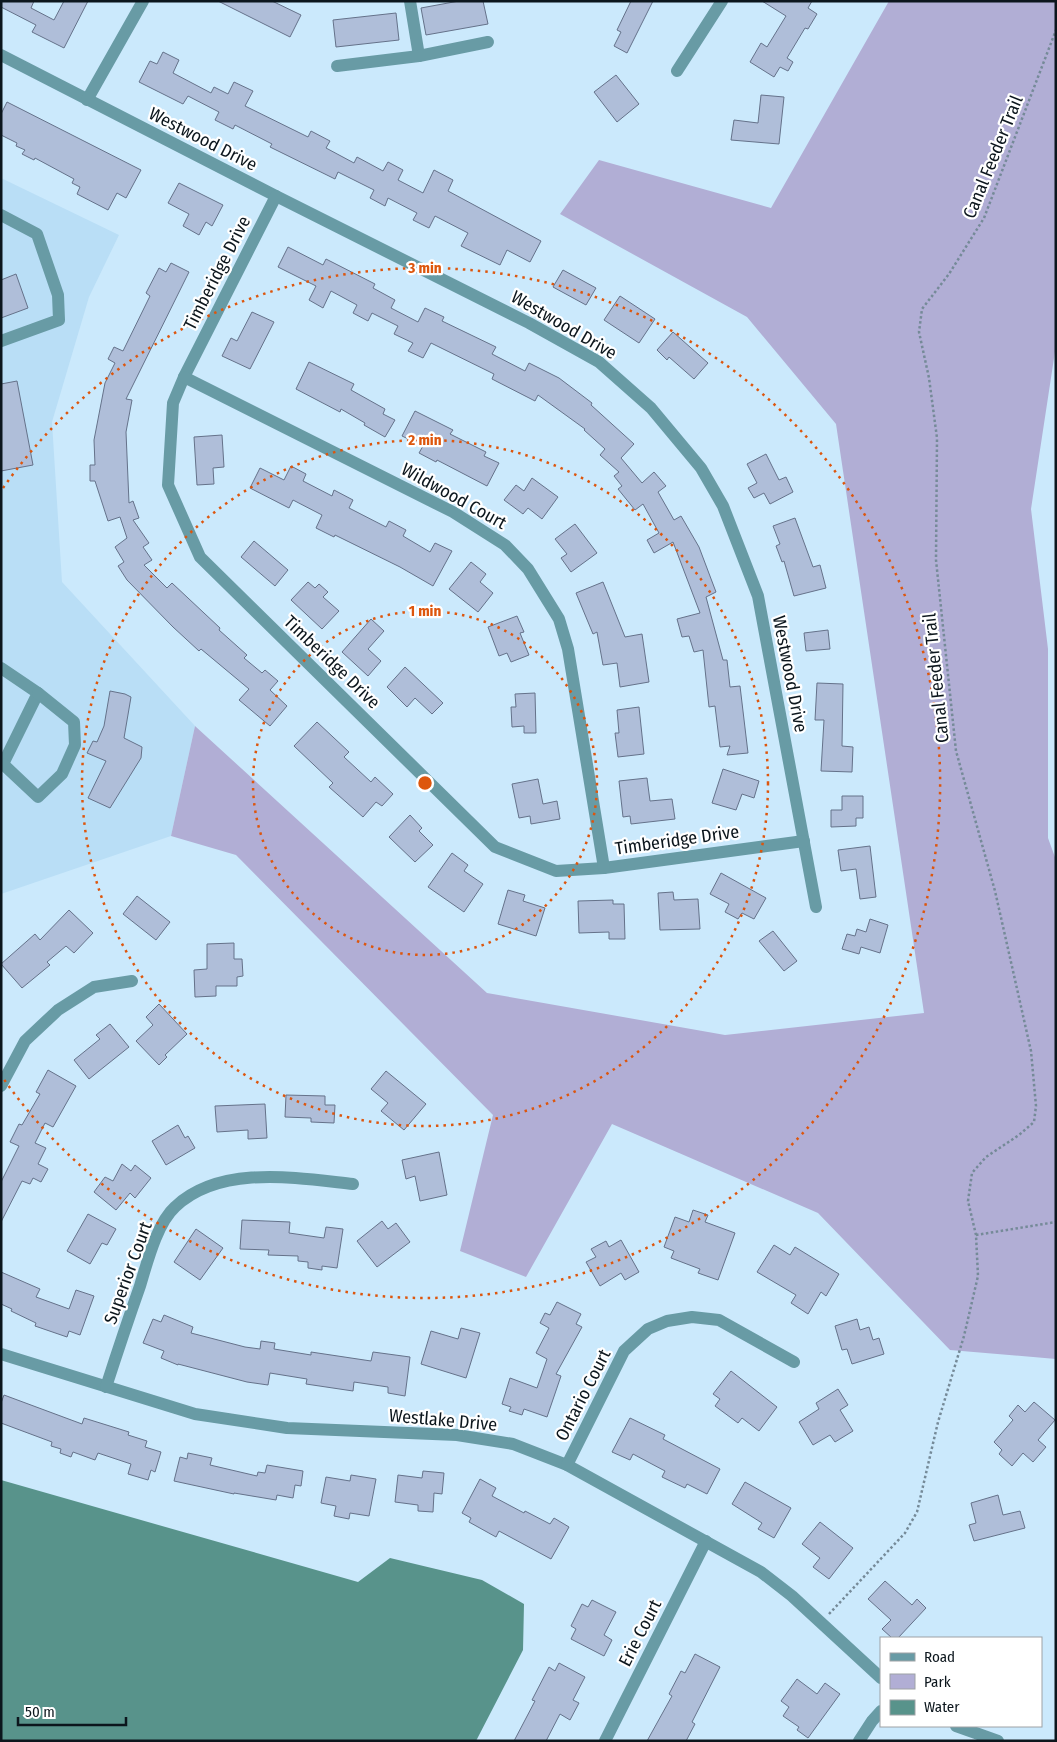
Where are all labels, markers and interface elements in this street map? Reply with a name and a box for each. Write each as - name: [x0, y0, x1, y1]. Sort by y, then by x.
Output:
- street label: Canal Feeder Trail: [958, 92, 1028, 222]
- street label: Westwood Drive: [145, 102, 261, 176]
- street label: Timberidge Drive: [179, 212, 255, 334]
- text: 3 min: [407, 259, 442, 277]
- street label: Westwood Drive: [507, 286, 621, 364]
- text: 2 min: [407, 431, 442, 449]
- street label: Wildwood Court: [398, 458, 510, 534]
- text: 1 min: [409, 602, 441, 620]
- street label: Timberidge Drive: [279, 611, 385, 713]
- street label: Canal Feeder Trail: [918, 612, 954, 744]
- street label: Westwood Drive: [768, 614, 812, 734]
- centre of rings: [416, 774, 434, 792]
- street label: Timberidge Drive: [614, 820, 741, 860]
- street label: Superior Court: [99, 1219, 157, 1327]
- street label: Ontario Court: [551, 1345, 615, 1444]
- street label: Westlake Drive: [388, 1404, 498, 1436]
- street label: Erie Court: [614, 1596, 666, 1670]
- legend: [880, 1637, 1042, 1727]
- text: Road: [924, 1648, 955, 1666]
- text: Park: [924, 1673, 951, 1691]
- scale bar: [18, 1694, 125, 1726]
- text: Water: [924, 1698, 960, 1716]
- text: 50 m: [25, 1703, 55, 1721]

